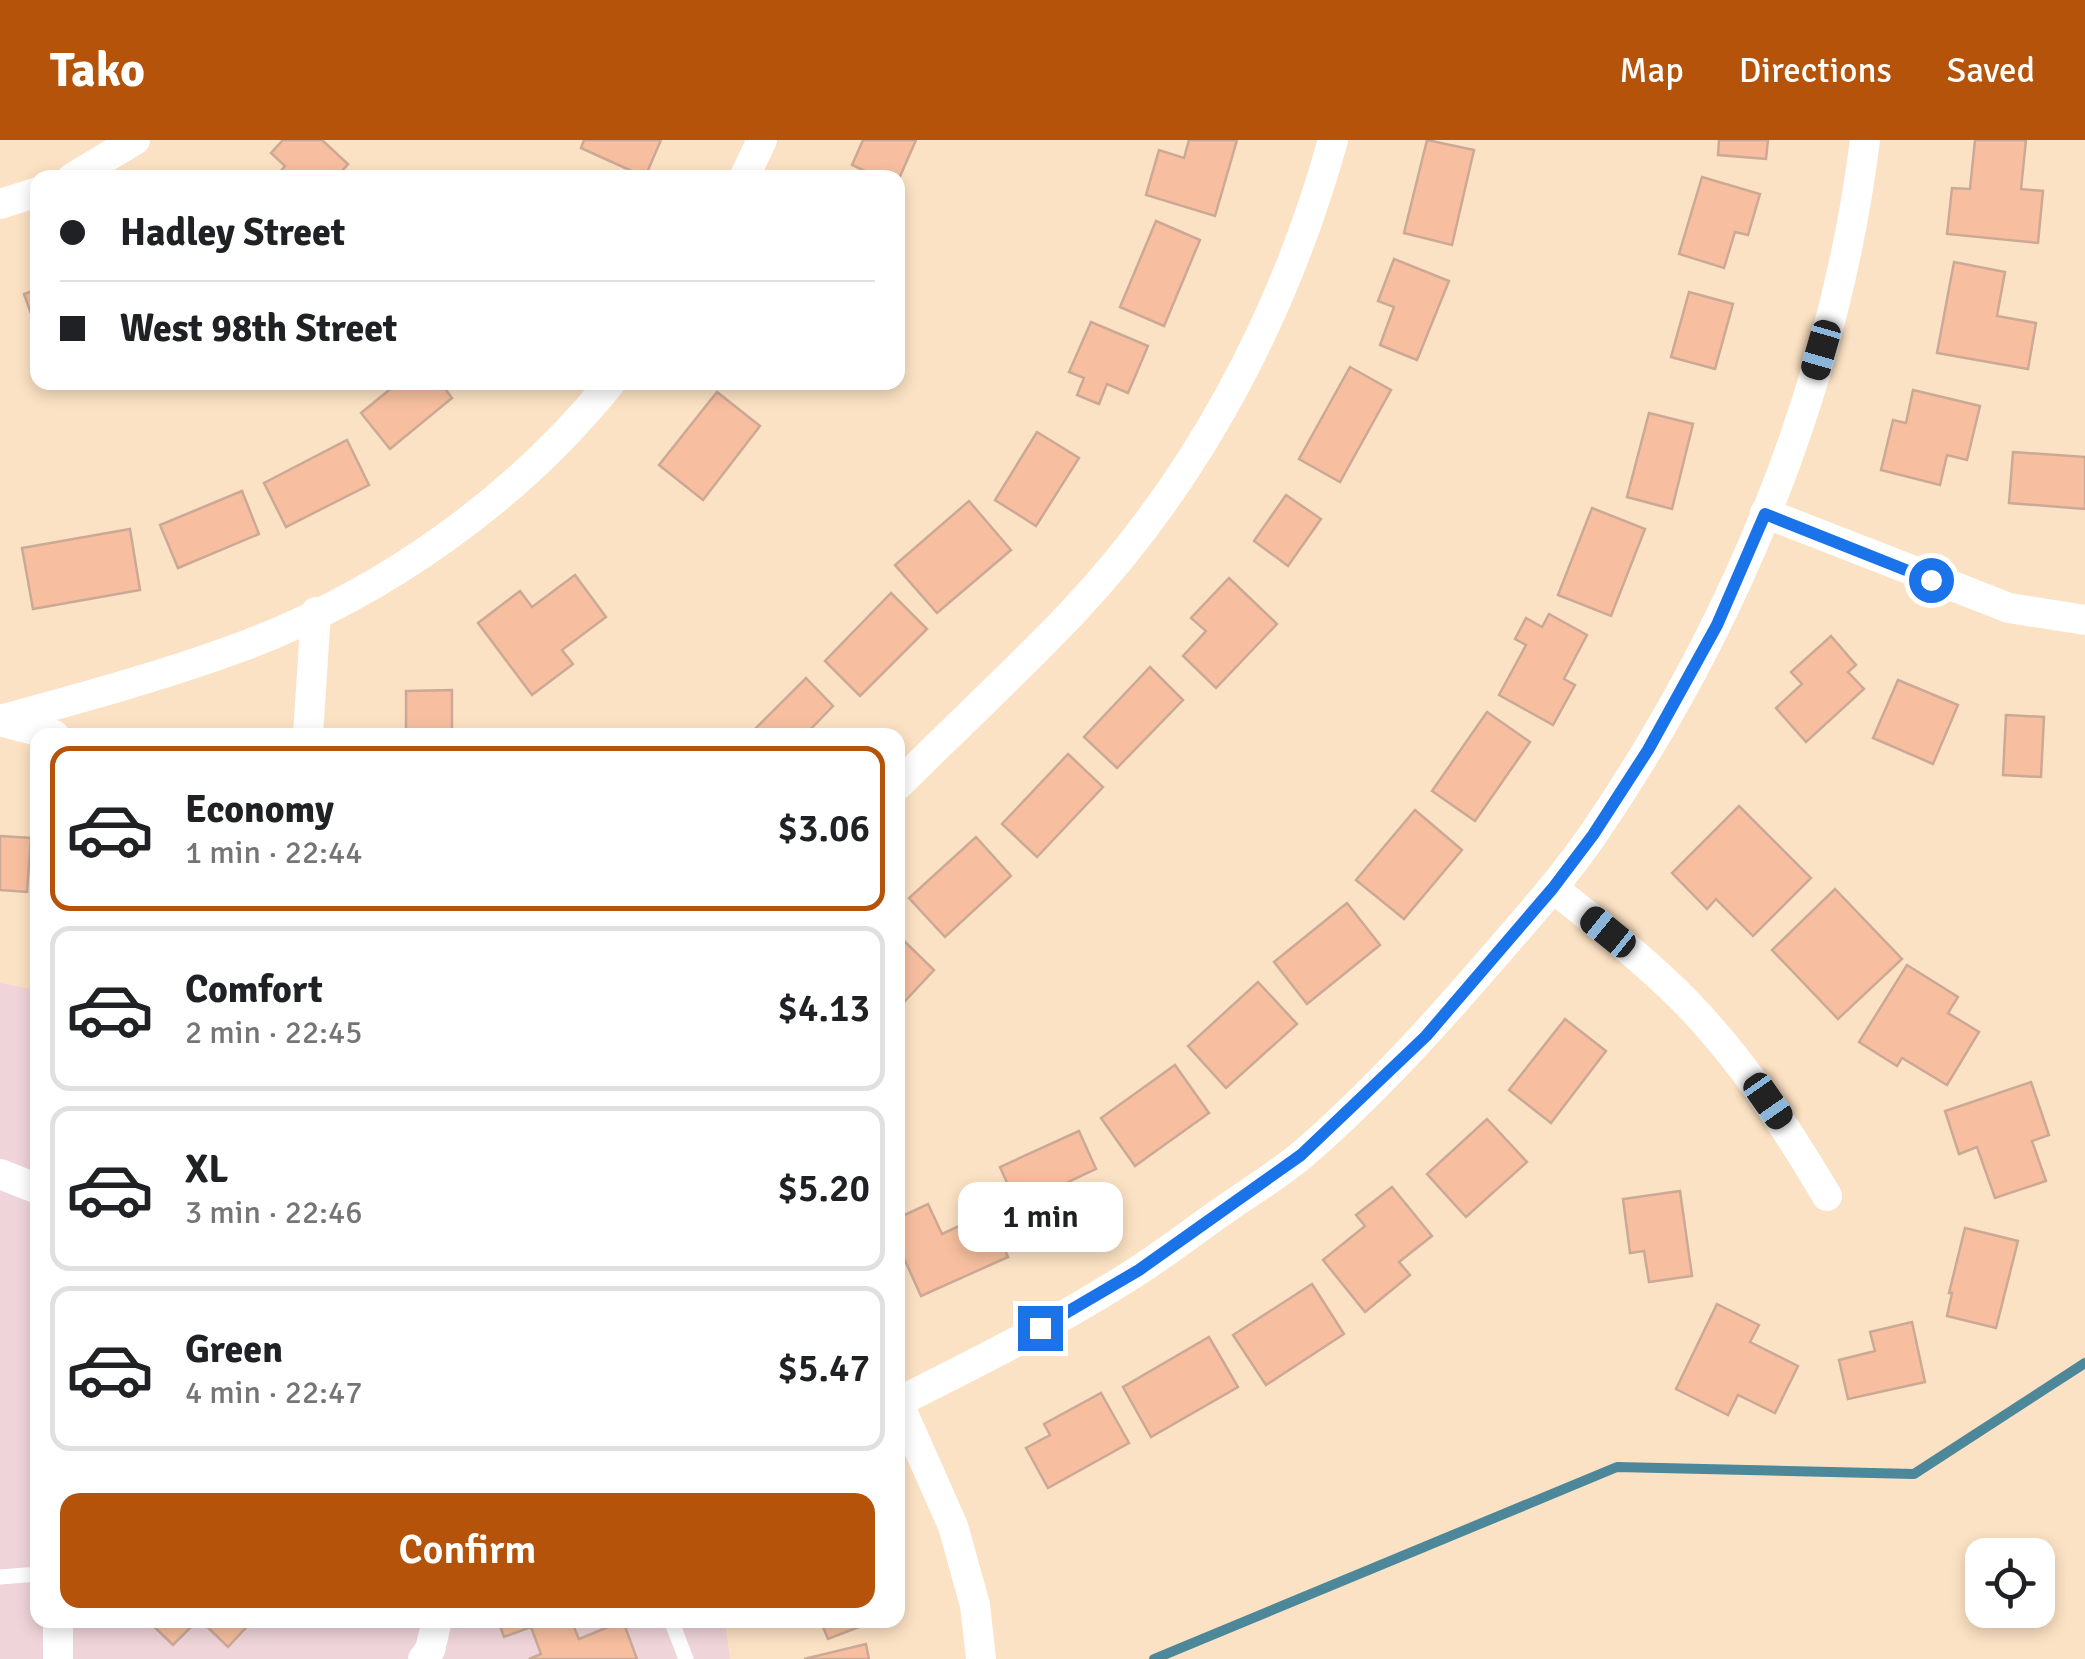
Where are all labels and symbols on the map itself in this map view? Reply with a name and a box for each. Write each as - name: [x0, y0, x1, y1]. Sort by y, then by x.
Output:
- car: [1798, 317, 1844, 383]
- route start: [1909, 558, 1954, 603]
- car: [1575, 901, 1641, 963]
- car: [1739, 1068, 1797, 1134]
- callout: 1 min: [958, 1183, 1122, 1253]
- route end: [1018, 1306, 1063, 1351]

